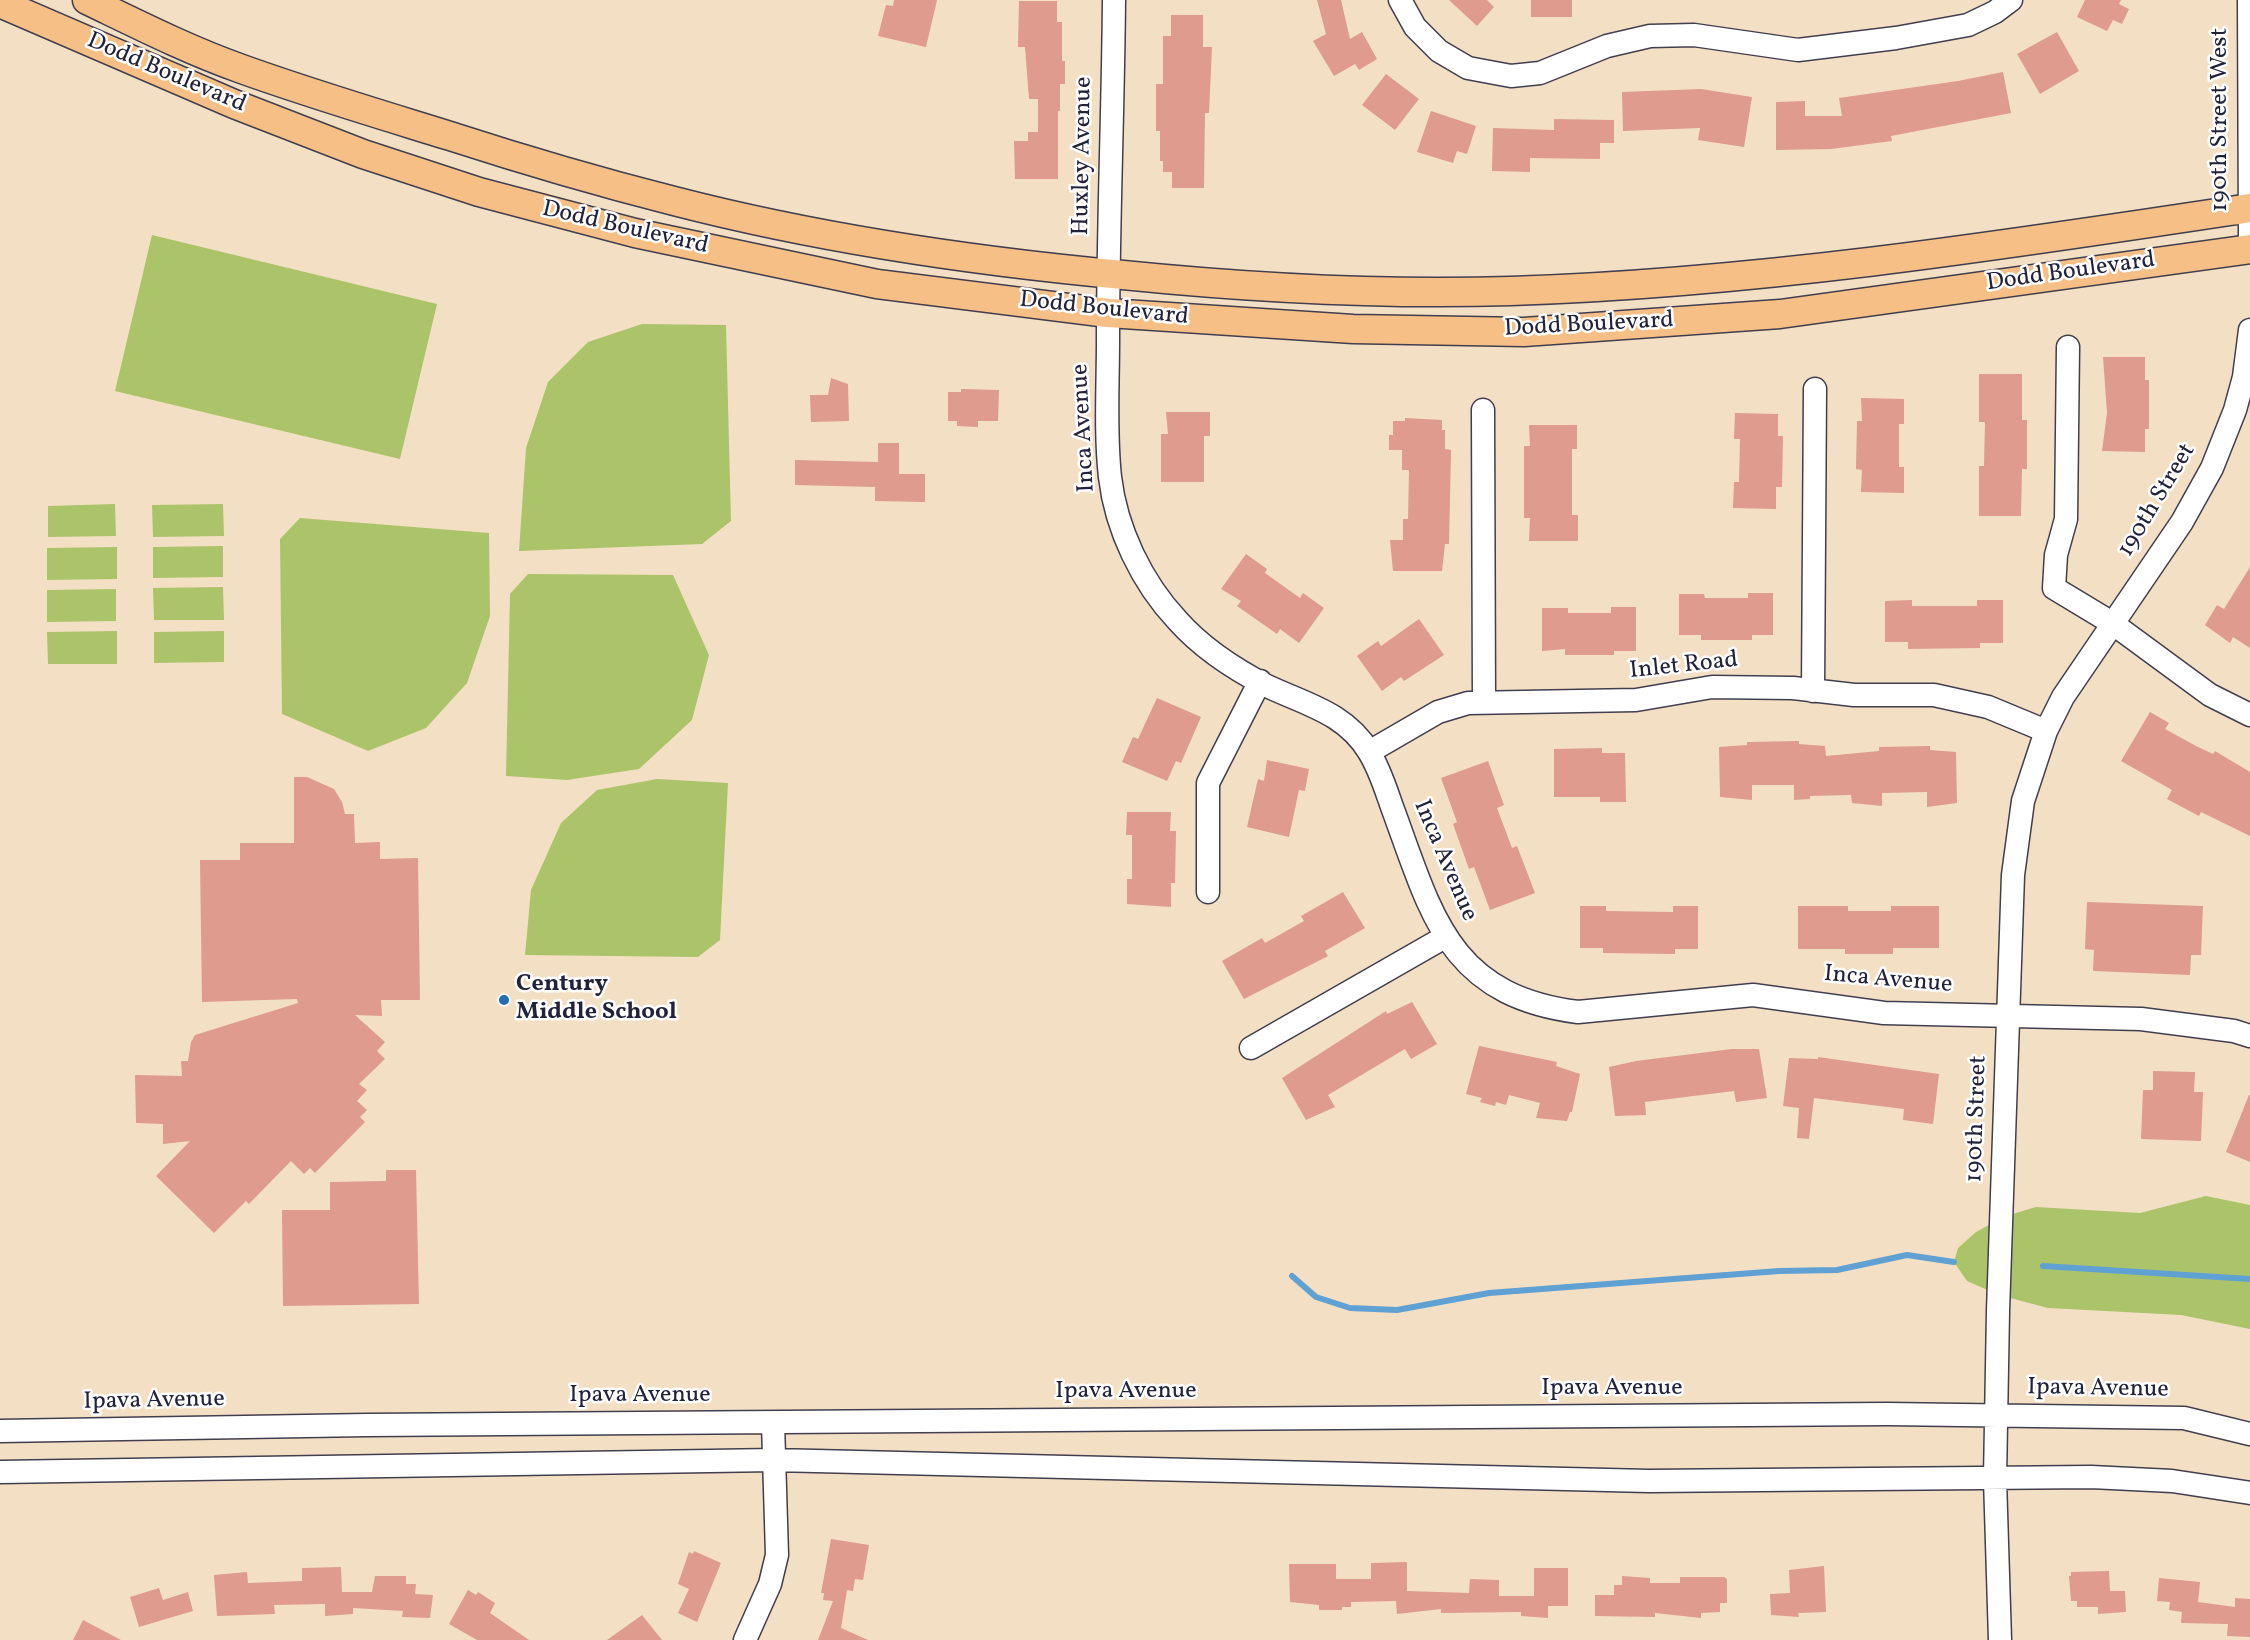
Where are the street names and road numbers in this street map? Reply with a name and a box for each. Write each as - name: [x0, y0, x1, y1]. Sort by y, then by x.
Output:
- street label: Dodd Boulevard: [82, 28, 250, 120]
- street label: 190th Street West: [2208, 28, 2236, 212]
- street label: Huxley Avenue: [1068, 76, 1100, 236]
- street label: Dodd Boulevard: [539, 196, 711, 262]
- street label: Dodd Boulevard: [1985, 247, 2157, 299]
- street label: Dodd Boulevard: [1018, 287, 1190, 333]
- street label: Dodd Boulevard: [1503, 307, 1675, 345]
- street label: Inca Avenue: [1067, 363, 1103, 493]
- street label: 190th Street: [2113, 439, 2203, 563]
- street label: Inlet Road: [1628, 647, 1740, 687]
- street label: Inca Avenue: [1406, 796, 1482, 926]
- street label: Inca Avenue: [1823, 961, 1953, 1001]
- street label: 190th Street: [1961, 1055, 1995, 1183]
- street label: Ipava Avenue: [2027, 1374, 2169, 1406]
- street label: Ipava Avenue: [1541, 1376, 1683, 1404]
- street label: Ipava Avenue: [1055, 1379, 1197, 1407]
- street label: Ipava Avenue: [569, 1383, 711, 1411]
- street label: Ipava Avenue: [83, 1386, 225, 1418]

